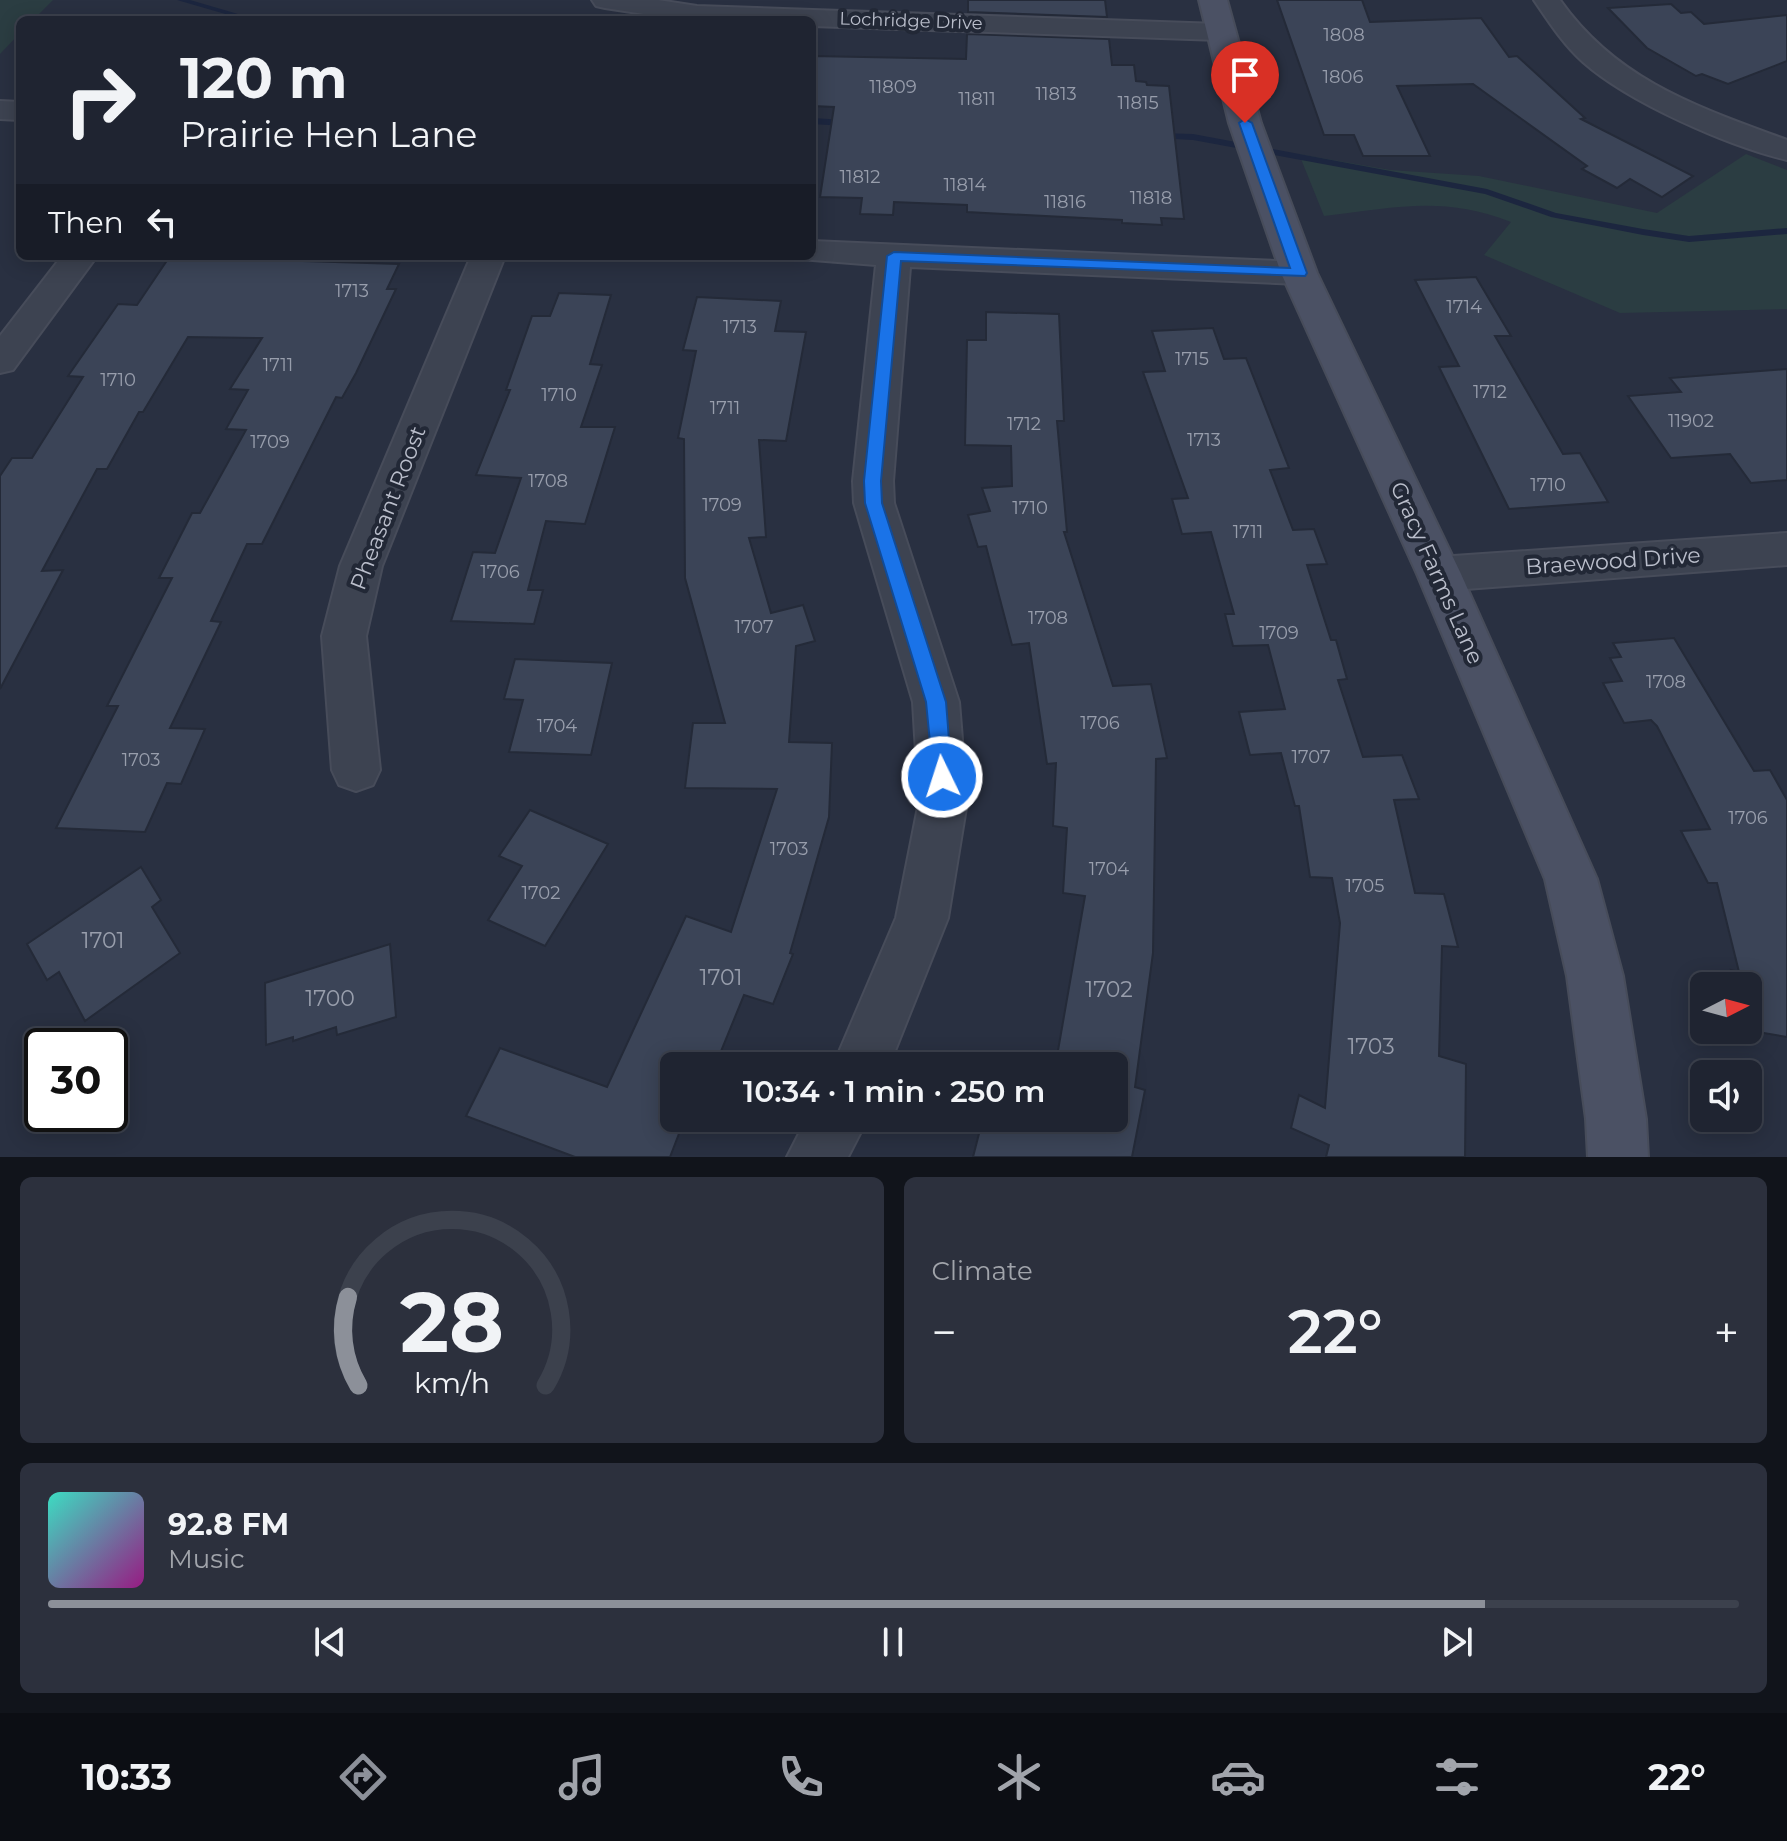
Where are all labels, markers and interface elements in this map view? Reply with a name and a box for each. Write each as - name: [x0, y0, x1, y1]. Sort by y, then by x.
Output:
- street label: Lochridge Drive: [839, 8, 983, 34]
- house number: 1808: [1323, 24, 1365, 46]
- pin: [1211, 41, 1279, 123]
- text: 120 m: [180, 44, 348, 112]
- icon: right: [48, 48, 152, 152]
- icon: arrive: [1223, 53, 1267, 97]
- house number: 1806: [1323, 66, 1363, 88]
- house number: 11809: [869, 76, 917, 98]
- house number: 11813: [1035, 83, 1077, 105]
- house number: 11811: [958, 88, 996, 110]
- house number: 11815: [1117, 92, 1159, 114]
- text: Prairie Hen Lane: [180, 112, 477, 156]
- house number: 11812: [839, 166, 881, 188]
- house number: 11814: [944, 174, 987, 196]
- house number: 11818: [1130, 187, 1172, 209]
- house number: 11816: [1044, 191, 1086, 213]
- icon: left: [140, 200, 184, 244]
- text: Then: [48, 204, 124, 241]
- house number: 1713: [335, 280, 369, 302]
- house number: 1714: [1446, 296, 1482, 318]
- house number: 1713: [723, 316, 757, 338]
- house number: 1715: [1175, 348, 1209, 370]
- house number: 1711: [263, 354, 293, 376]
- house number: 1710: [100, 369, 136, 391]
- house number: 1712: [1473, 381, 1507, 403]
- house number: 1710: [541, 384, 577, 406]
- house number: 1711: [710, 397, 740, 419]
- house number: 11902: [1668, 410, 1714, 432]
- house number: 1712: [1007, 413, 1041, 435]
- street label: Pheasant Roost: [344, 422, 432, 594]
- house number: 1713: [1187, 429, 1221, 451]
- house number: 1709: [250, 431, 290, 453]
- house number: 1708: [528, 470, 568, 492]
- house number: 1710: [1530, 474, 1566, 496]
- street label: Gracy Farms Lane: [1385, 478, 1489, 668]
- house number: 1709: [702, 494, 742, 516]
- house number: 1710: [1012, 497, 1048, 519]
- house number: 1711: [1233, 521, 1263, 543]
- street label: Braewood Drive: [1525, 541, 1701, 581]
- house number: 1706: [480, 561, 520, 583]
- house number: 1708: [1028, 607, 1068, 629]
- house number: 1707: [734, 616, 774, 638]
- house number: 1709: [1259, 622, 1299, 644]
- house number: 1708: [1646, 671, 1686, 693]
- house number: 1706: [1080, 712, 1120, 734]
- house number: 1704: [537, 715, 577, 737]
- position arrow: [900, 735, 984, 819]
- house number: 1707: [1291, 746, 1331, 768]
- house number: 1703: [122, 749, 160, 771]
- house number: 1706: [1728, 807, 1768, 829]
- house number: 1703: [770, 838, 808, 860]
- house number: 1704: [1089, 858, 1129, 880]
- house number: 1705: [1346, 875, 1384, 897]
- house number: 1702: [522, 882, 560, 904]
- house number: 1701: [82, 927, 124, 954]
- house number: 1701: [700, 964, 742, 991]
- north arrow: [1690, 972, 1762, 1044]
- map controls: [1690, 972, 1762, 1132]
- house number: 1702: [1085, 976, 1133, 1003]
- house number: 1700: [305, 985, 355, 1012]
- speed limit sign: 30: [24, 1028, 128, 1132]
- house number: 1703: [1347, 1033, 1395, 1060]
- button: sound: [1690, 1060, 1762, 1132]
- text: 10:34 · 1 min · 250 m: [743, 1073, 1045, 1110]
- text: Climate: [932, 1255, 1033, 1287]
- text: 28: [400, 1271, 504, 1373]
- text: 22°: [1288, 1295, 1383, 1368]
- text: −: [932, 1305, 957, 1359]
- text: +: [1714, 1305, 1739, 1359]
- text: km/h: [414, 1365, 490, 1400]
- text: 92.8 FM: [168, 1506, 289, 1543]
- text: Music: [168, 1543, 245, 1575]
- icon: previous: [308, 1620, 352, 1664]
- icon: pause: [871, 1620, 915, 1664]
- icon: next: [1435, 1620, 1479, 1664]
- icon: directions: [335, 1749, 391, 1805]
- icon: music: [554, 1749, 610, 1805]
- icon: phone: [773, 1749, 829, 1805]
- icon: climate: [991, 1749, 1047, 1805]
- icon: car: [1210, 1749, 1266, 1805]
- icon: filters: [1429, 1749, 1485, 1805]
- text: 10:33: [81, 1755, 172, 1799]
- text: 22°: [1648, 1755, 1706, 1799]

